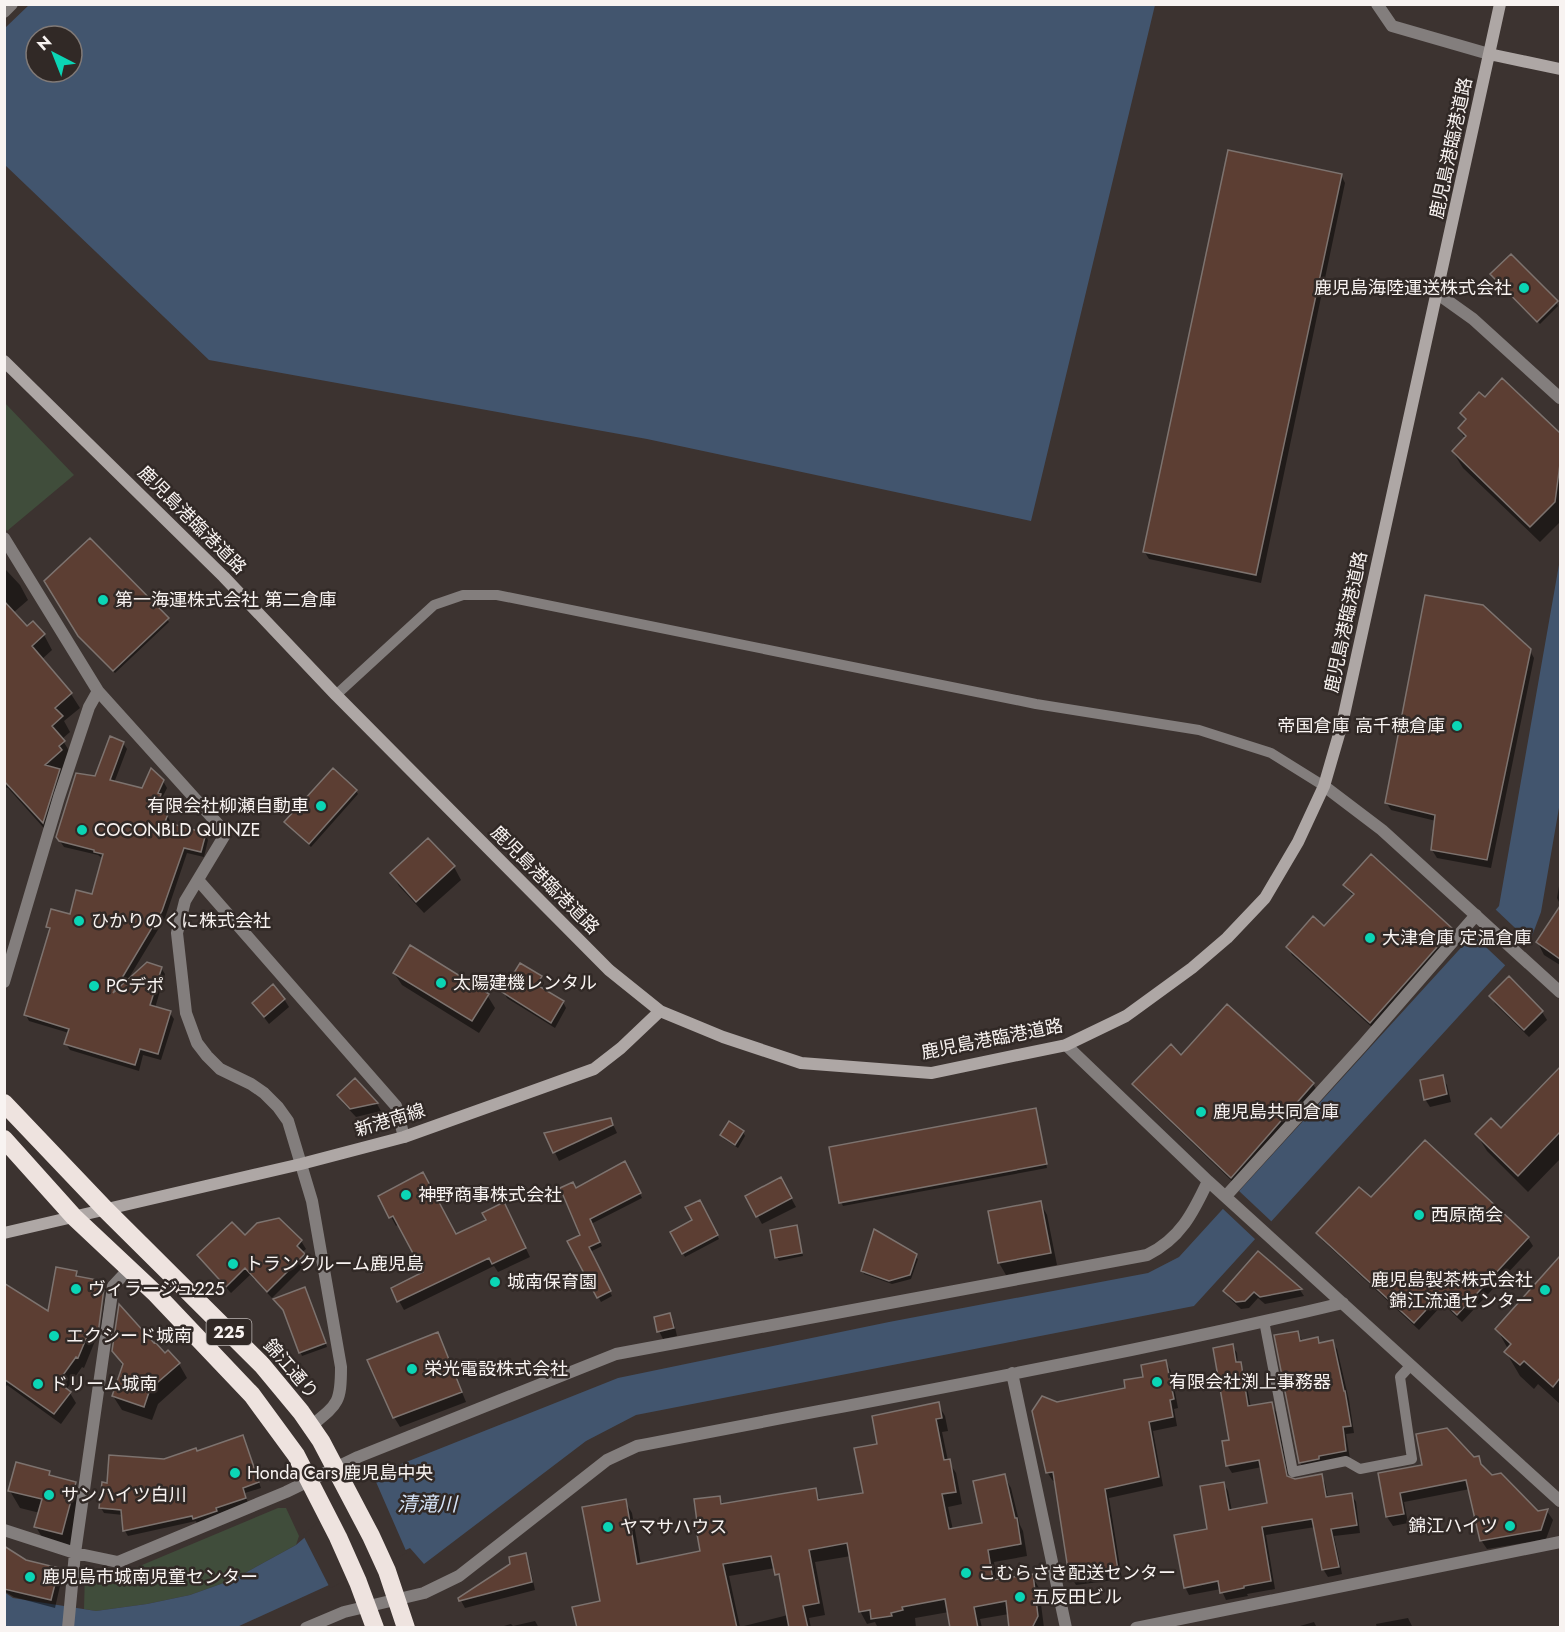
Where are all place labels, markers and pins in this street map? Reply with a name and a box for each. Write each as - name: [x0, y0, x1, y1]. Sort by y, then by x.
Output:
- place label: 鹿児島海陸運送株式会社: [1314, 275, 1512, 301]
- marker: 鹿児島海陸運送株式会社: [1517, 281, 1531, 295]
- place label: 第一海運株式会社 第二倉庫: [115, 587, 336, 613]
- marker: 第一海運株式会社 第二倉庫: [96, 593, 110, 607]
- place label: 帝国倉庫 高千穂倉庫: [1278, 713, 1445, 739]
- marker: 帝国倉庫 高千穂倉庫: [1450, 719, 1464, 733]
- place label: 有限会社柳瀬自動車: [147, 793, 309, 819]
- marker: 有限会社柳瀬自動車: [314, 799, 328, 813]
- place label: COCONBLD QUINZE: [94, 817, 260, 843]
- marker: COCONBLD QUINZE: [75, 823, 89, 837]
- place label: ひかりのくに株式会社: [91, 908, 271, 934]
- marker: ひかりのくに株式会社: [72, 914, 86, 928]
- place label: 大津倉庫 定温倉庫: [1382, 925, 1531, 951]
- marker: 大津倉庫 定温倉庫: [1363, 931, 1377, 945]
- place label: 太陽建機レンタル: [453, 970, 597, 996]
- place label: PCデポ: [106, 973, 164, 999]
- marker: 太陽建機レンタル: [434, 976, 448, 990]
- marker: PCデポ: [87, 979, 101, 993]
- place label: 鹿児島共同倉庫: [1213, 1099, 1339, 1125]
- marker: 鹿児島共同倉庫: [1194, 1105, 1208, 1119]
- place label: 神野商事株式会社: [418, 1182, 562, 1208]
- marker: 神野商事株式会社: [399, 1188, 413, 1202]
- place label: 西原商会: [1431, 1202, 1503, 1228]
- marker: 西原商会: [1412, 1208, 1426, 1222]
- place label: トランクルーム鹿児島: [245, 1251, 424, 1277]
- marker: トランクルーム鹿児島: [226, 1257, 240, 1271]
- place label: 鹿児島製茶株式会社 錦江流通センター: [1371, 1267, 1533, 1314]
- place label: 城南保育園: [507, 1269, 597, 1295]
- marker: 城南保育園: [488, 1275, 502, 1289]
- place label: ヴィラージュ225: [88, 1276, 225, 1302]
- marker: ヴィラージュ225: [69, 1282, 83, 1296]
- marker: 鹿児島製茶株式会社 錦江流通センター: [1538, 1283, 1552, 1297]
- place label: エクシード城南: [66, 1323, 192, 1349]
- marker: エクシード城南: [47, 1329, 61, 1343]
- place label: 栄光電設株式会社: [424, 1356, 568, 1382]
- marker: 栄光電設株式会社: [405, 1362, 419, 1376]
- place label: 有限会社渕上事務器: [1169, 1369, 1331, 1395]
- place label: ドリーム城南: [50, 1371, 157, 1397]
- marker: 有限会社渕上事務器: [1150, 1375, 1164, 1389]
- marker: ドリーム城南: [31, 1377, 45, 1391]
- place label: Honda Cars 鹿児島中央: [247, 1460, 433, 1486]
- marker: Honda Cars 鹿児島中央: [228, 1466, 242, 1480]
- place label: サンハイツ白川: [61, 1482, 187, 1508]
- marker: サンハイツ白川: [42, 1488, 56, 1502]
- place label: 錦江ハイツ: [1408, 1513, 1498, 1539]
- place label: ヤマサハウス: [620, 1514, 727, 1540]
- marker: 錦江ハイツ: [1503, 1519, 1517, 1533]
- marker: ヤマサハウス: [601, 1520, 615, 1534]
- place label: こむらさき配送センター: [978, 1560, 1176, 1586]
- place label: 鹿児島市城南児童センター: [42, 1564, 258, 1590]
- marker: こむらさき配送センター: [959, 1566, 973, 1580]
- marker: 鹿児島市城南児童センター: [23, 1570, 37, 1584]
- place label: 五反田ビル: [1032, 1584, 1122, 1610]
- marker: 五反田ビル: [1013, 1590, 1027, 1604]

